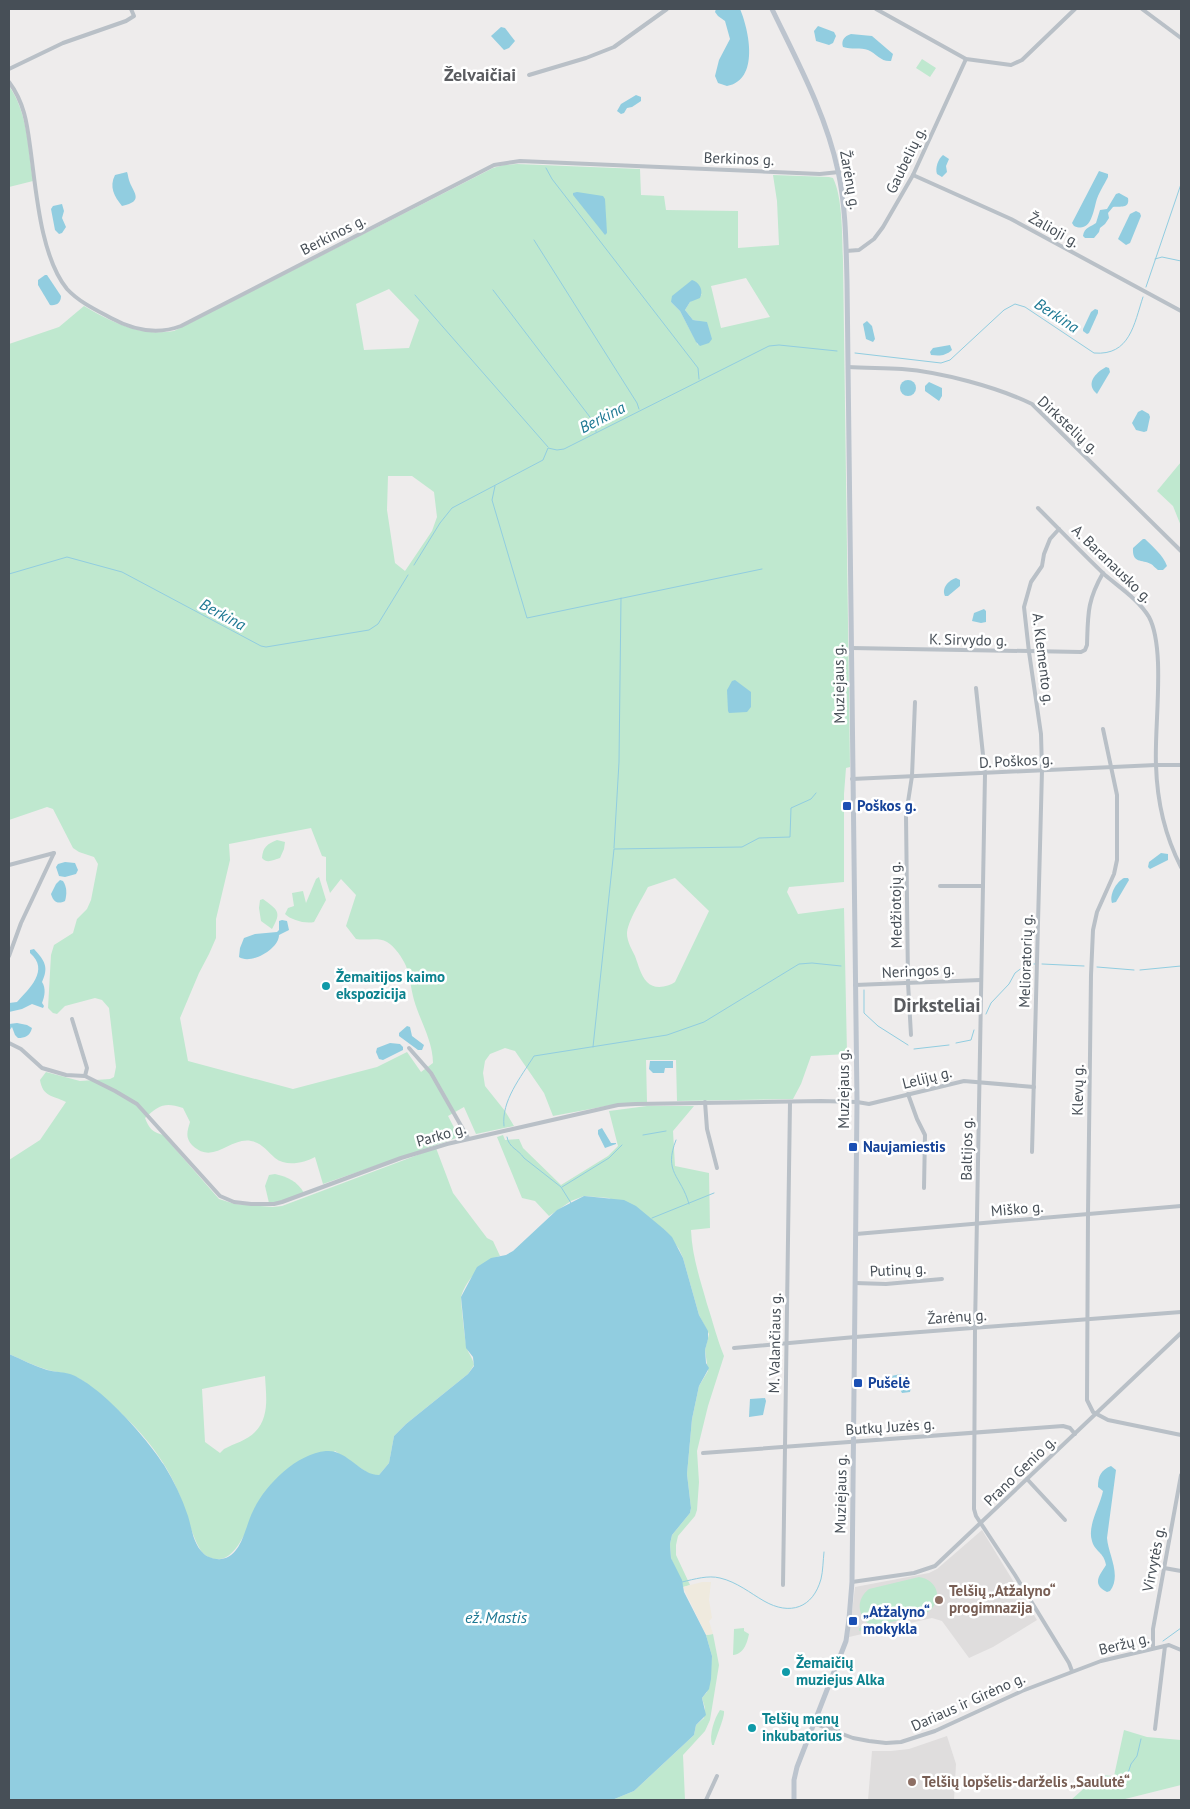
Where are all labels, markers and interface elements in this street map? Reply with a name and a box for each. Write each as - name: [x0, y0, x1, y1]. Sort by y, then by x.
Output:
- district label: Želvaičiai: [444, 63, 516, 86]
- street label: Gaubelių g.: [881, 123, 930, 196]
- street label: Berkinos g.: [703, 148, 775, 169]
- street label: Žarėnų g.: [836, 149, 865, 211]
- street label: Žalioji g.: [1026, 208, 1083, 251]
- street label: Berkinos g.: [297, 210, 369, 259]
- water label: Berkina: [1031, 293, 1083, 337]
- street label: Dirkstelių g.: [1034, 392, 1103, 458]
- water label: Berkina: [576, 397, 629, 437]
- street label: A. Baranausko g.: [1068, 521, 1156, 607]
- water label: Berkina: [197, 594, 250, 634]
- street label: A. Klemento g.: [1028, 612, 1059, 706]
- street label: K. Sirvydo g.: [929, 629, 1007, 650]
- street label: Muziejaus g.: [828, 644, 849, 724]
- street label: D. Poškos g.: [978, 749, 1054, 772]
- place label: Poškos g.: [857, 796, 917, 815]
- marker: Poškos g.: [841, 800, 853, 812]
- street label: Medžiotojų g.: [885, 862, 906, 948]
- street label: Melioratorių g.: [1014, 914, 1037, 1008]
- street label: Neringos g.: [881, 959, 955, 982]
- place label: Žemaitijos kaimo ekspozicija: [336, 967, 445, 1003]
- marker: Žemaitijos kaimo ekspozicija: [320, 980, 332, 992]
- district label: Dirksteliai: [893, 992, 981, 1018]
- street label: Muziejaus g.: [834, 1049, 853, 1129]
- street label: Lelijų g.: [900, 1062, 954, 1093]
- street label: Klevų g.: [1068, 1064, 1087, 1116]
- street label: Baltijos g.: [956, 1117, 977, 1181]
- street label: Parko g.: [414, 1118, 468, 1151]
- place label: Naujamiestis: [863, 1137, 946, 1156]
- marker: Naujamiestis: [847, 1141, 859, 1153]
- street label: Miško g.: [990, 1197, 1044, 1220]
- street label: Putinų g.: [869, 1259, 927, 1280]
- street label: M. Valančiaus g.: [764, 1293, 785, 1393]
- street label: Žarėnų g.: [927, 1305, 987, 1328]
- place label: Pušelė: [868, 1373, 911, 1392]
- marker: Pušelė: [852, 1377, 864, 1389]
- street label: Butkų Juzės g.: [845, 1414, 935, 1439]
- street label: Prano Genio g.: [980, 1432, 1060, 1510]
- street label: Muziejaus g.: [830, 1454, 851, 1534]
- street label: Virvytės g.: [1138, 1525, 1169, 1594]
- place label: Telšių „Atžalyno“ progimnazija: [949, 1581, 1056, 1617]
- marker: Telšių „Atžalyno“ progimnazija: [933, 1594, 945, 1606]
- place label: „Atžalyno“ mokykla: [863, 1602, 930, 1638]
- water label: ež. Mastis: [465, 1607, 528, 1627]
- marker: „Atžalyno“ mokykla: [847, 1615, 859, 1627]
- street label: Beržų g.: [1097, 1628, 1151, 1659]
- place label: Žemaičių muziejus Alka: [796, 1653, 885, 1689]
- marker: Žemaičių muziejus Alka: [780, 1666, 792, 1678]
- street label: Dariaus ir Girėno g.: [908, 1668, 1028, 1735]
- place label: Telšių menų inkubatorius: [762, 1709, 842, 1745]
- marker: Telšių menų inkubatorius: [746, 1722, 758, 1734]
- place label: Telšių lopšelis-darželis „Saulutė“: [922, 1772, 1130, 1791]
- marker: Telšių lopšelis-darželis „Saulutė“: [906, 1776, 918, 1788]

